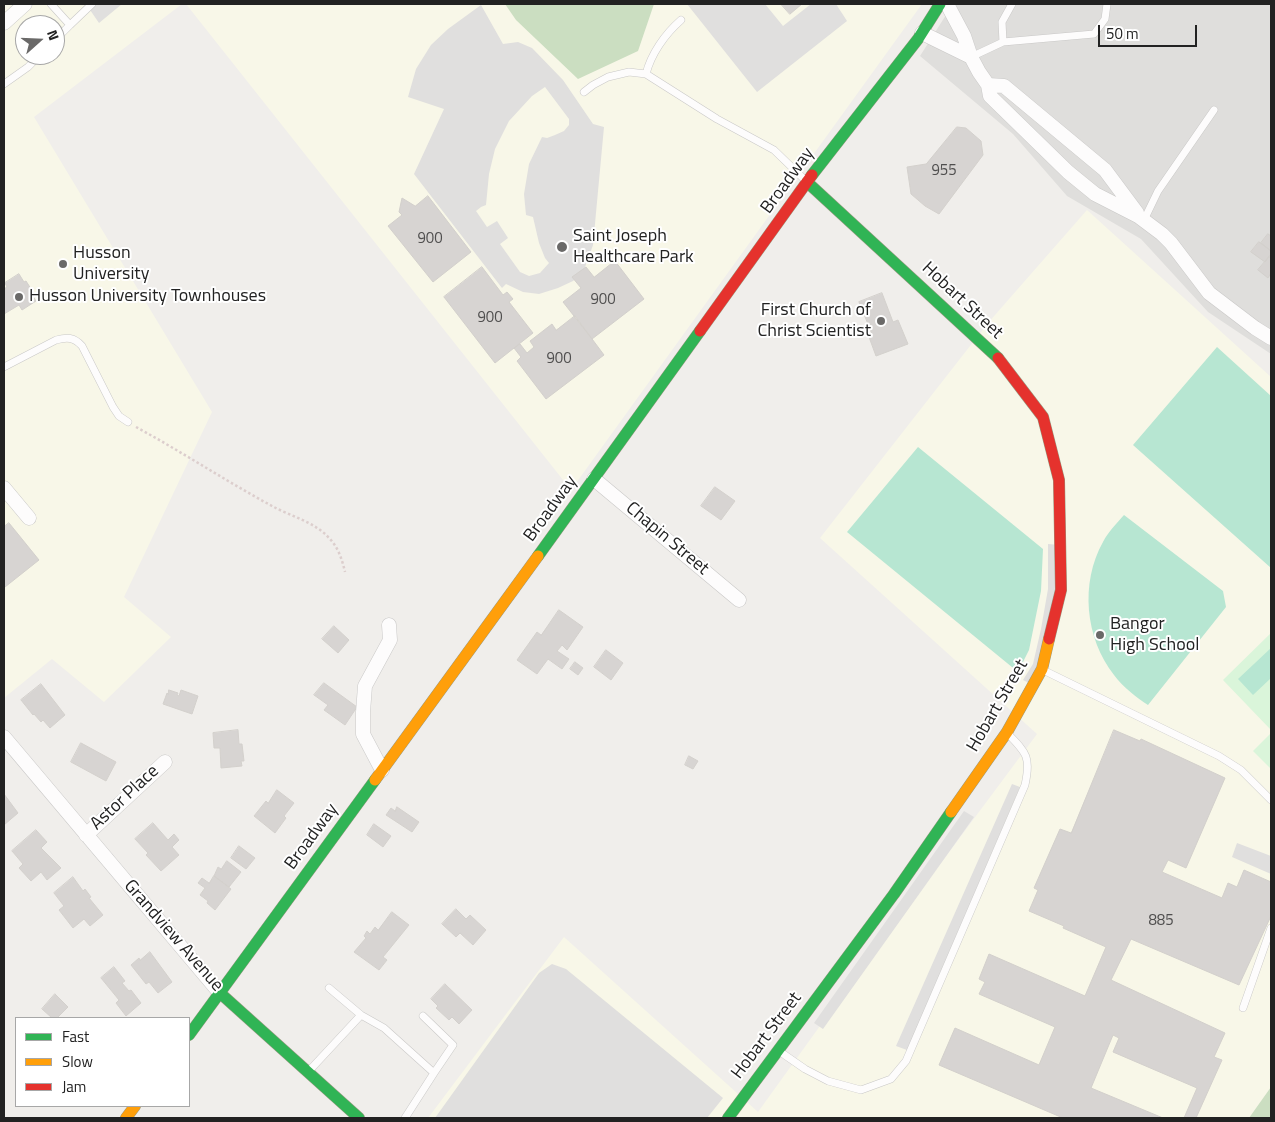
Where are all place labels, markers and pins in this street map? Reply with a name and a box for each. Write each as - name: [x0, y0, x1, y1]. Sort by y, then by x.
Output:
- place label: Saint Joseph Healthcare Park: [573, 226, 694, 268]
- marker: Saint Joseph Healthcare Park: [555, 240, 569, 254]
- place label: Husson University: [73, 243, 149, 286]
- marker: Husson University: [57, 258, 69, 270]
- place label: Husson University Townhouses: [29, 286, 266, 308]
- marker: Husson University Townhouses: [13, 291, 25, 303]
- place label: First Church of Christ Scientist: [758, 300, 871, 342]
- marker: First Church of Christ Scientist: [875, 315, 887, 327]
- place label: Bangor High School: [1110, 614, 1199, 656]
- marker: Bangor High School: [1094, 629, 1106, 641]

